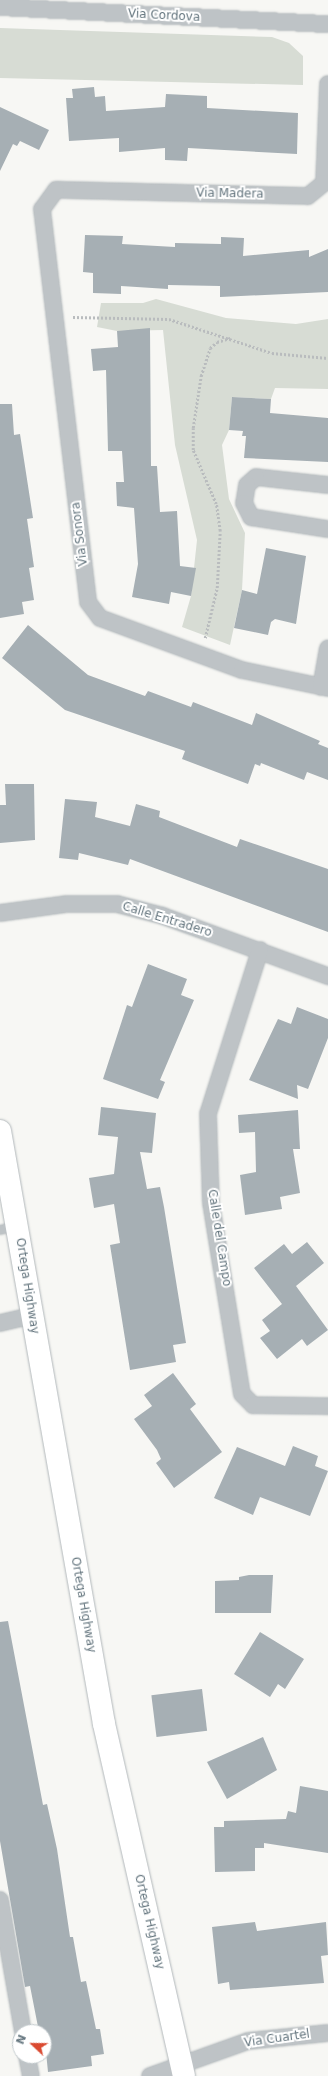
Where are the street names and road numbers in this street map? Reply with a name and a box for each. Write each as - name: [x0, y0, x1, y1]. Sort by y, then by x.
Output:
- street label: Via Cordova: [128, 7, 200, 25]
- street label: Via Madera: [196, 186, 264, 202]
- street label: Via Sonora: [69, 501, 91, 567]
- street label: Calle Entradero: [121, 900, 213, 940]
- street label: Calle del Campo: [204, 1188, 234, 1288]
- street label: Ortega Highway: [12, 1237, 42, 1335]
- street label: Ortega Highway: [67, 1556, 99, 1654]
- street label: Ortega Highway: [131, 1873, 167, 1971]
- street label: Via Cuartel: [243, 2027, 311, 2051]

